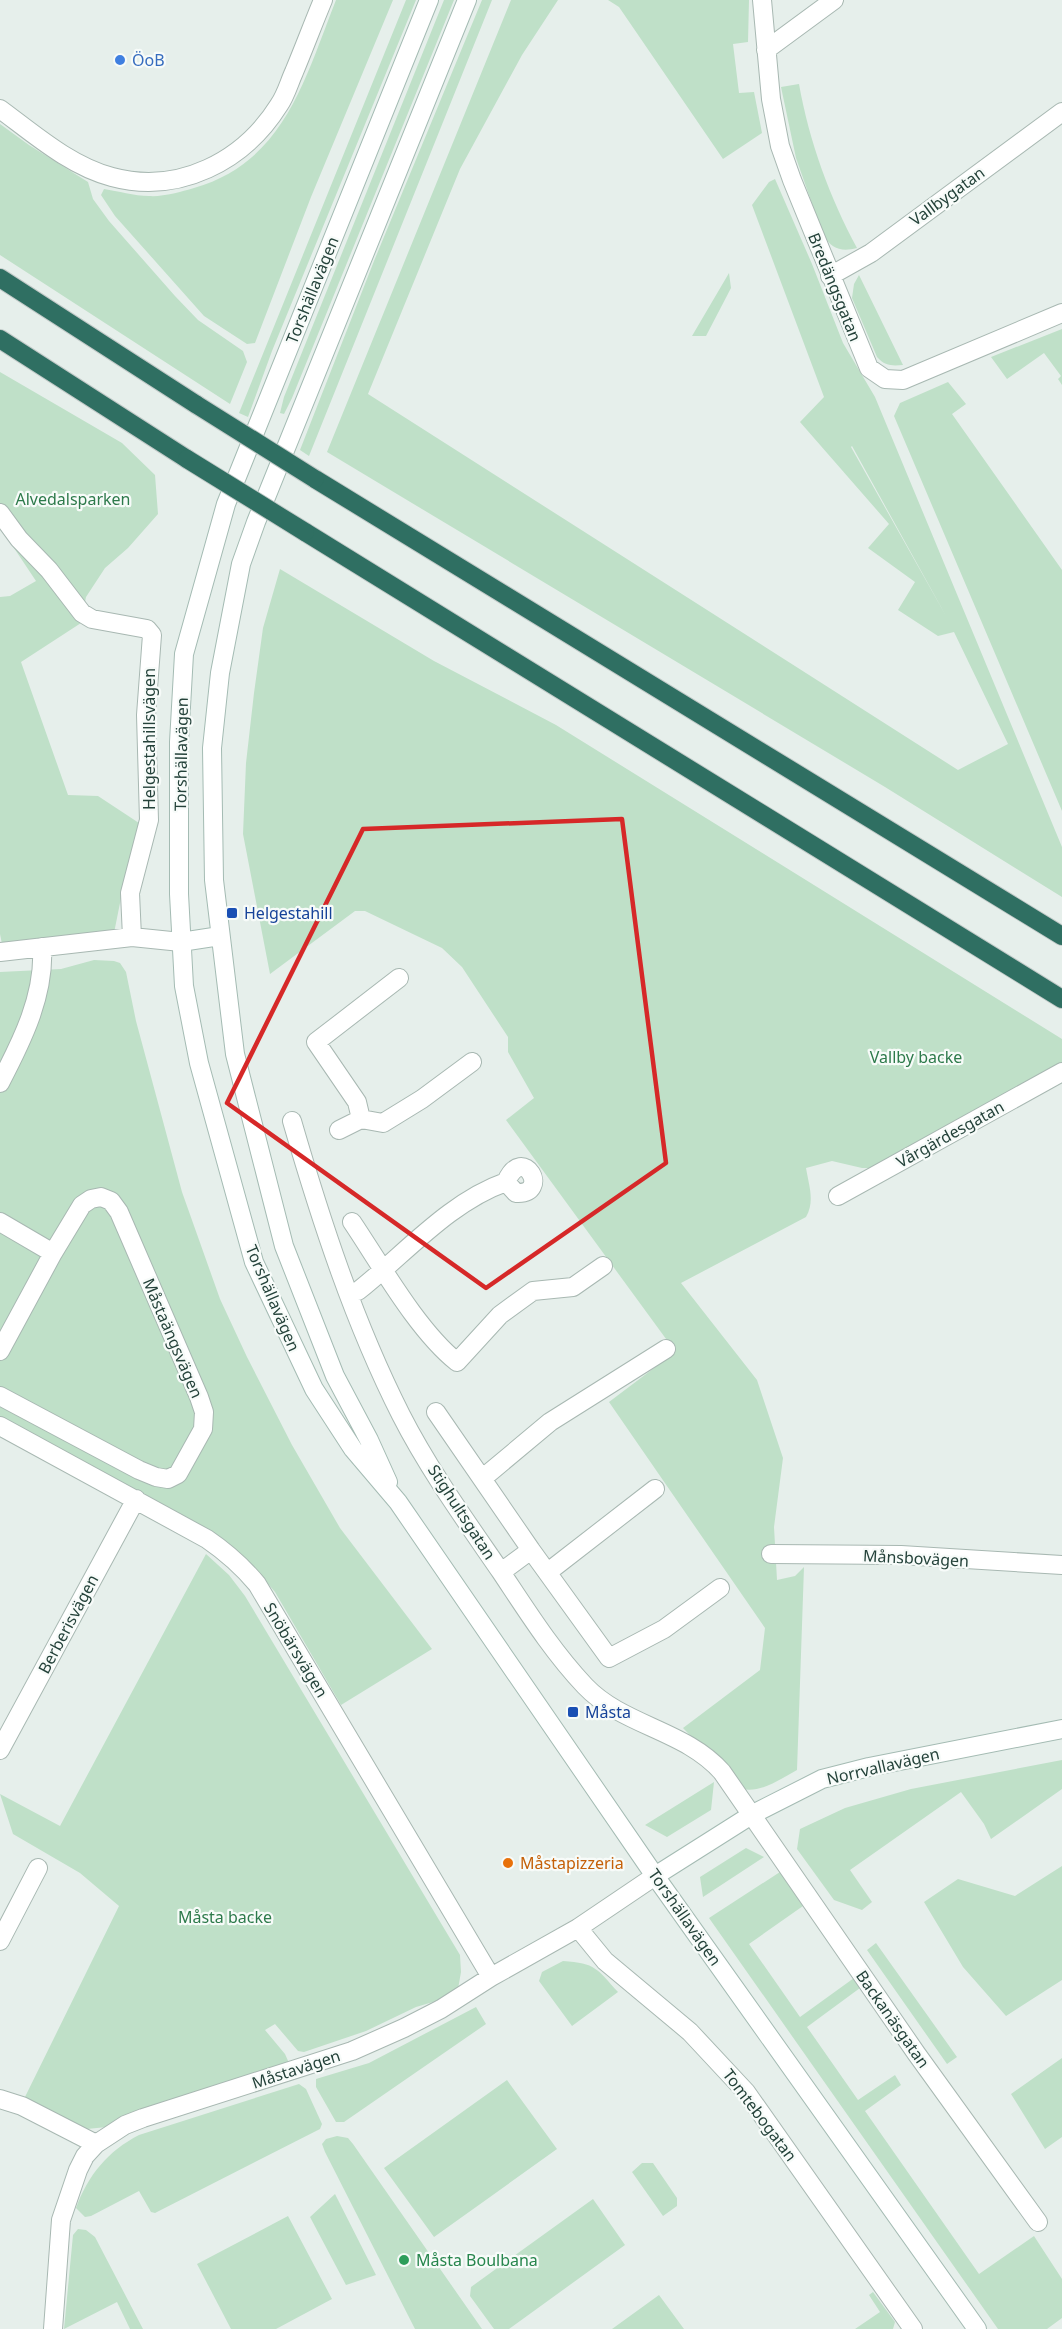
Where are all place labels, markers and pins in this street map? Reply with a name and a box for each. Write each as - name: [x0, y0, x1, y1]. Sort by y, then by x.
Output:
- place label: ÖoB: [132, 49, 165, 71]
- marker: ÖoB: [113, 53, 127, 67]
- place label: Helgestahill: [244, 902, 333, 924]
- marker: Helgestahill: [225, 906, 239, 920]
- place label: Måsta: [585, 1701, 631, 1723]
- marker: Måsta: [566, 1705, 580, 1719]
- place label: Måstapizzeria: [520, 1852, 624, 1874]
- marker: Måstapizzeria: [501, 1856, 515, 1870]
- place label: Måsta Boulbana: [416, 2249, 538, 2271]
- marker: Måsta Boulbana: [397, 2253, 411, 2267]

